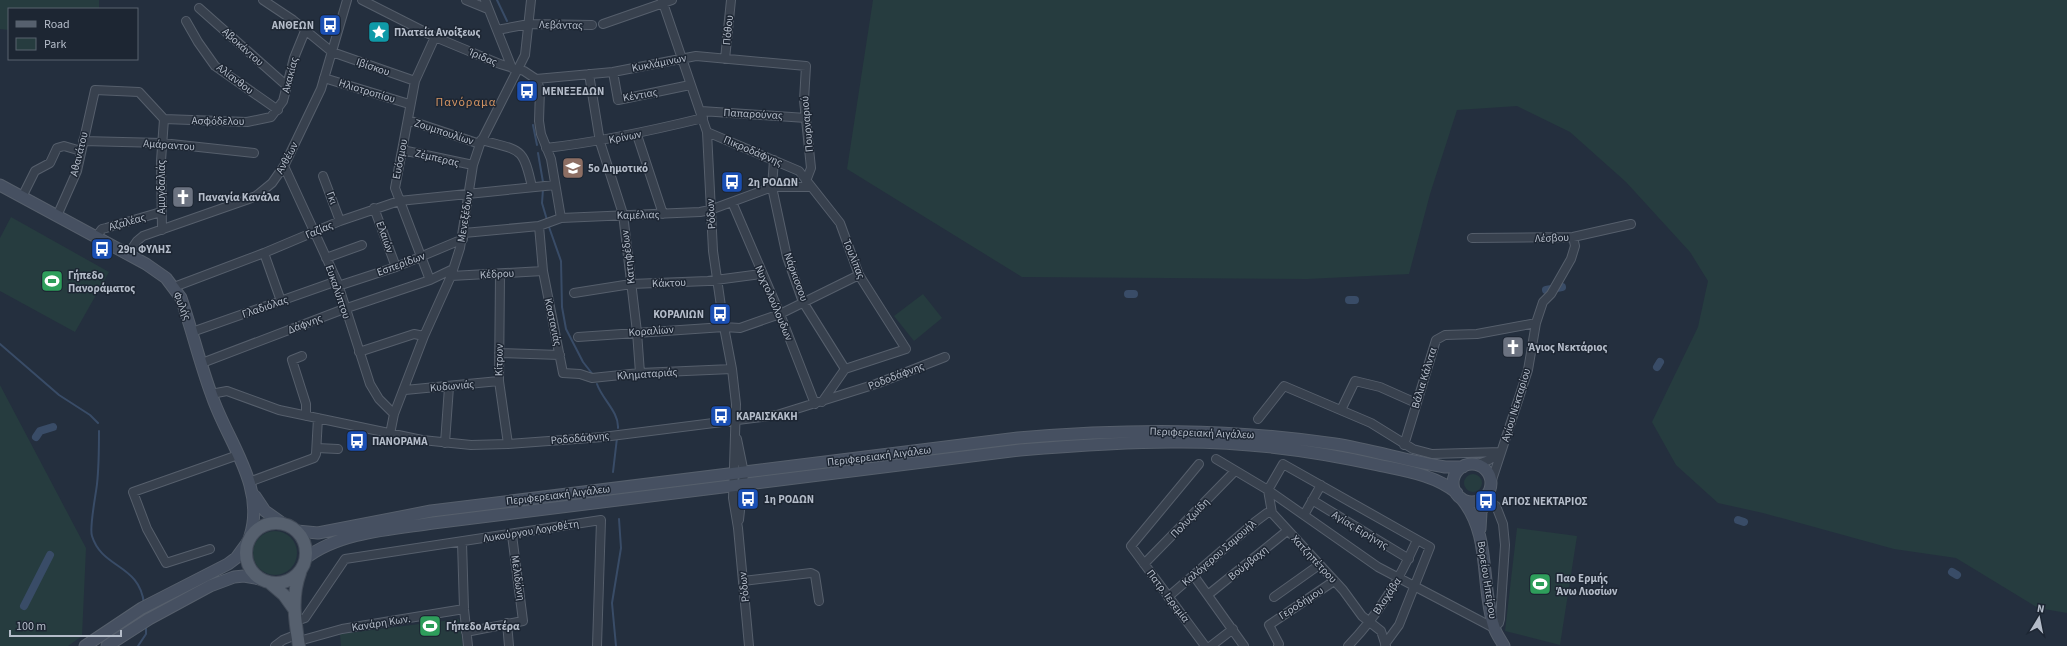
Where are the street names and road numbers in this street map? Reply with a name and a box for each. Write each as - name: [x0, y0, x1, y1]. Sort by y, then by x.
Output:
- street label: Πόθου: [719, 14, 737, 46]
- street label: Λεβάντας: [539, 17, 583, 33]
- street label: Αβοκάντου: [219, 24, 267, 70]
- street label: Ίριδας: [466, 44, 500, 70]
- street label: Κυκλάμινων: [630, 50, 688, 76]
- street label: Ιβίσκου: [354, 54, 392, 80]
- street label: Ακακίας: [278, 55, 302, 95]
- street label: Αλίανθου: [213, 60, 257, 98]
- street label: Ηλιοτροπίου: [337, 75, 397, 107]
- street label: Κέντιας: [621, 85, 659, 105]
- street label: Πουρναριού: [797, 95, 817, 153]
- street label: Παπαρούνας: [723, 105, 783, 123]
- street label: Ασφόδελου: [191, 113, 245, 129]
- street label: Ζουμπουλίων: [412, 115, 476, 149]
- street label: Κρίνων: [607, 126, 643, 148]
- street label: Αθανάτου: [66, 130, 92, 178]
- street label: Πικροδάφνης: [721, 132, 785, 170]
- street label: Αμάραντου: [143, 136, 195, 154]
- street label: Ευόσμου: [389, 138, 411, 180]
- street label: Ανθέων: [272, 139, 302, 177]
- street label: Ζέμπερας: [413, 146, 461, 170]
- street label: Αμυγδαλιάς: [154, 160, 169, 214]
- street label: Γκι: [323, 189, 341, 207]
- street label: Μενεξέδων: [454, 191, 476, 243]
- street label: Ρόδων: [703, 198, 719, 230]
- street label: Καμέλιας: [617, 207, 660, 223]
- street label: Αζαλέας: [107, 210, 147, 234]
- street label: Γαζίας: [303, 217, 335, 243]
- street label: Ελαιών: [372, 219, 398, 255]
- street label: Κατηφέδων: [617, 229, 639, 285]
- street label: Λέσβου: [1535, 230, 1569, 246]
- street label: Τουλίπας: [839, 237, 869, 281]
- street label: Εσπερίδων: [375, 248, 427, 280]
- street label: Νάρκισσου: [780, 251, 812, 303]
- street label: Ευκαλύπτου: [322, 263, 354, 321]
- street label: Νυχτολούλουδων: [751, 263, 797, 343]
- street label: Κέδρου: [479, 266, 515, 282]
- street label: Κάκτου: [652, 275, 686, 291]
- street label: Φυλής: [169, 289, 195, 323]
- street label: Γλαδιόλας: [240, 292, 290, 322]
- street label: Καστανιάς: [541, 297, 565, 347]
- street label: Δάφνης: [286, 310, 325, 337]
- street label: Κοραλίων: [628, 322, 674, 340]
- street label: Κίτρων: [491, 344, 507, 376]
- street label: Βάλια Κάλντα: [1408, 346, 1440, 410]
- street label: Ροδοδάφνης: [866, 358, 926, 394]
- street label: Κληματαριάς: [616, 364, 678, 384]
- street label: Αγίου Νεκταρίου: [1498, 366, 1534, 444]
- street label: Κυδωνιάς: [429, 377, 475, 395]
- street label: Περιφερειακή Αιγάλεω: [1149, 424, 1255, 442]
- street label: Ροδοδάφνης: [550, 428, 610, 448]
- street label: Περιφερειακή Αιγάλεω: [826, 442, 932, 470]
- street label: Περιφερειακή Αιγάλεω: [505, 481, 611, 509]
- street label: Πολυζωίδη: [1167, 495, 1213, 541]
- street label: Αγίας Ειρήνης: [1329, 507, 1391, 553]
- street label: Λυκούργου Λογοθέτη: [482, 516, 580, 546]
- street label: Καλόγερου Σαμουήλ: [1178, 516, 1260, 590]
- street label: Χατζηπέτρου: [1288, 532, 1340, 586]
- street label: Βορείου Ηπείρου: [1473, 540, 1501, 620]
- street label: Βούρβαχη: [1225, 542, 1271, 584]
- street label: Μελιδώνη: [507, 554, 529, 602]
- street label: Πατρ. Ιερεμία: [1143, 566, 1193, 626]
- street label: Ρόδων: [735, 571, 753, 603]
- street label: Βλαχάβα: [1369, 574, 1405, 618]
- street label: Γεροδήμου: [1276, 583, 1326, 623]
- street label: Κανάρη Κων.: [350, 611, 412, 635]

